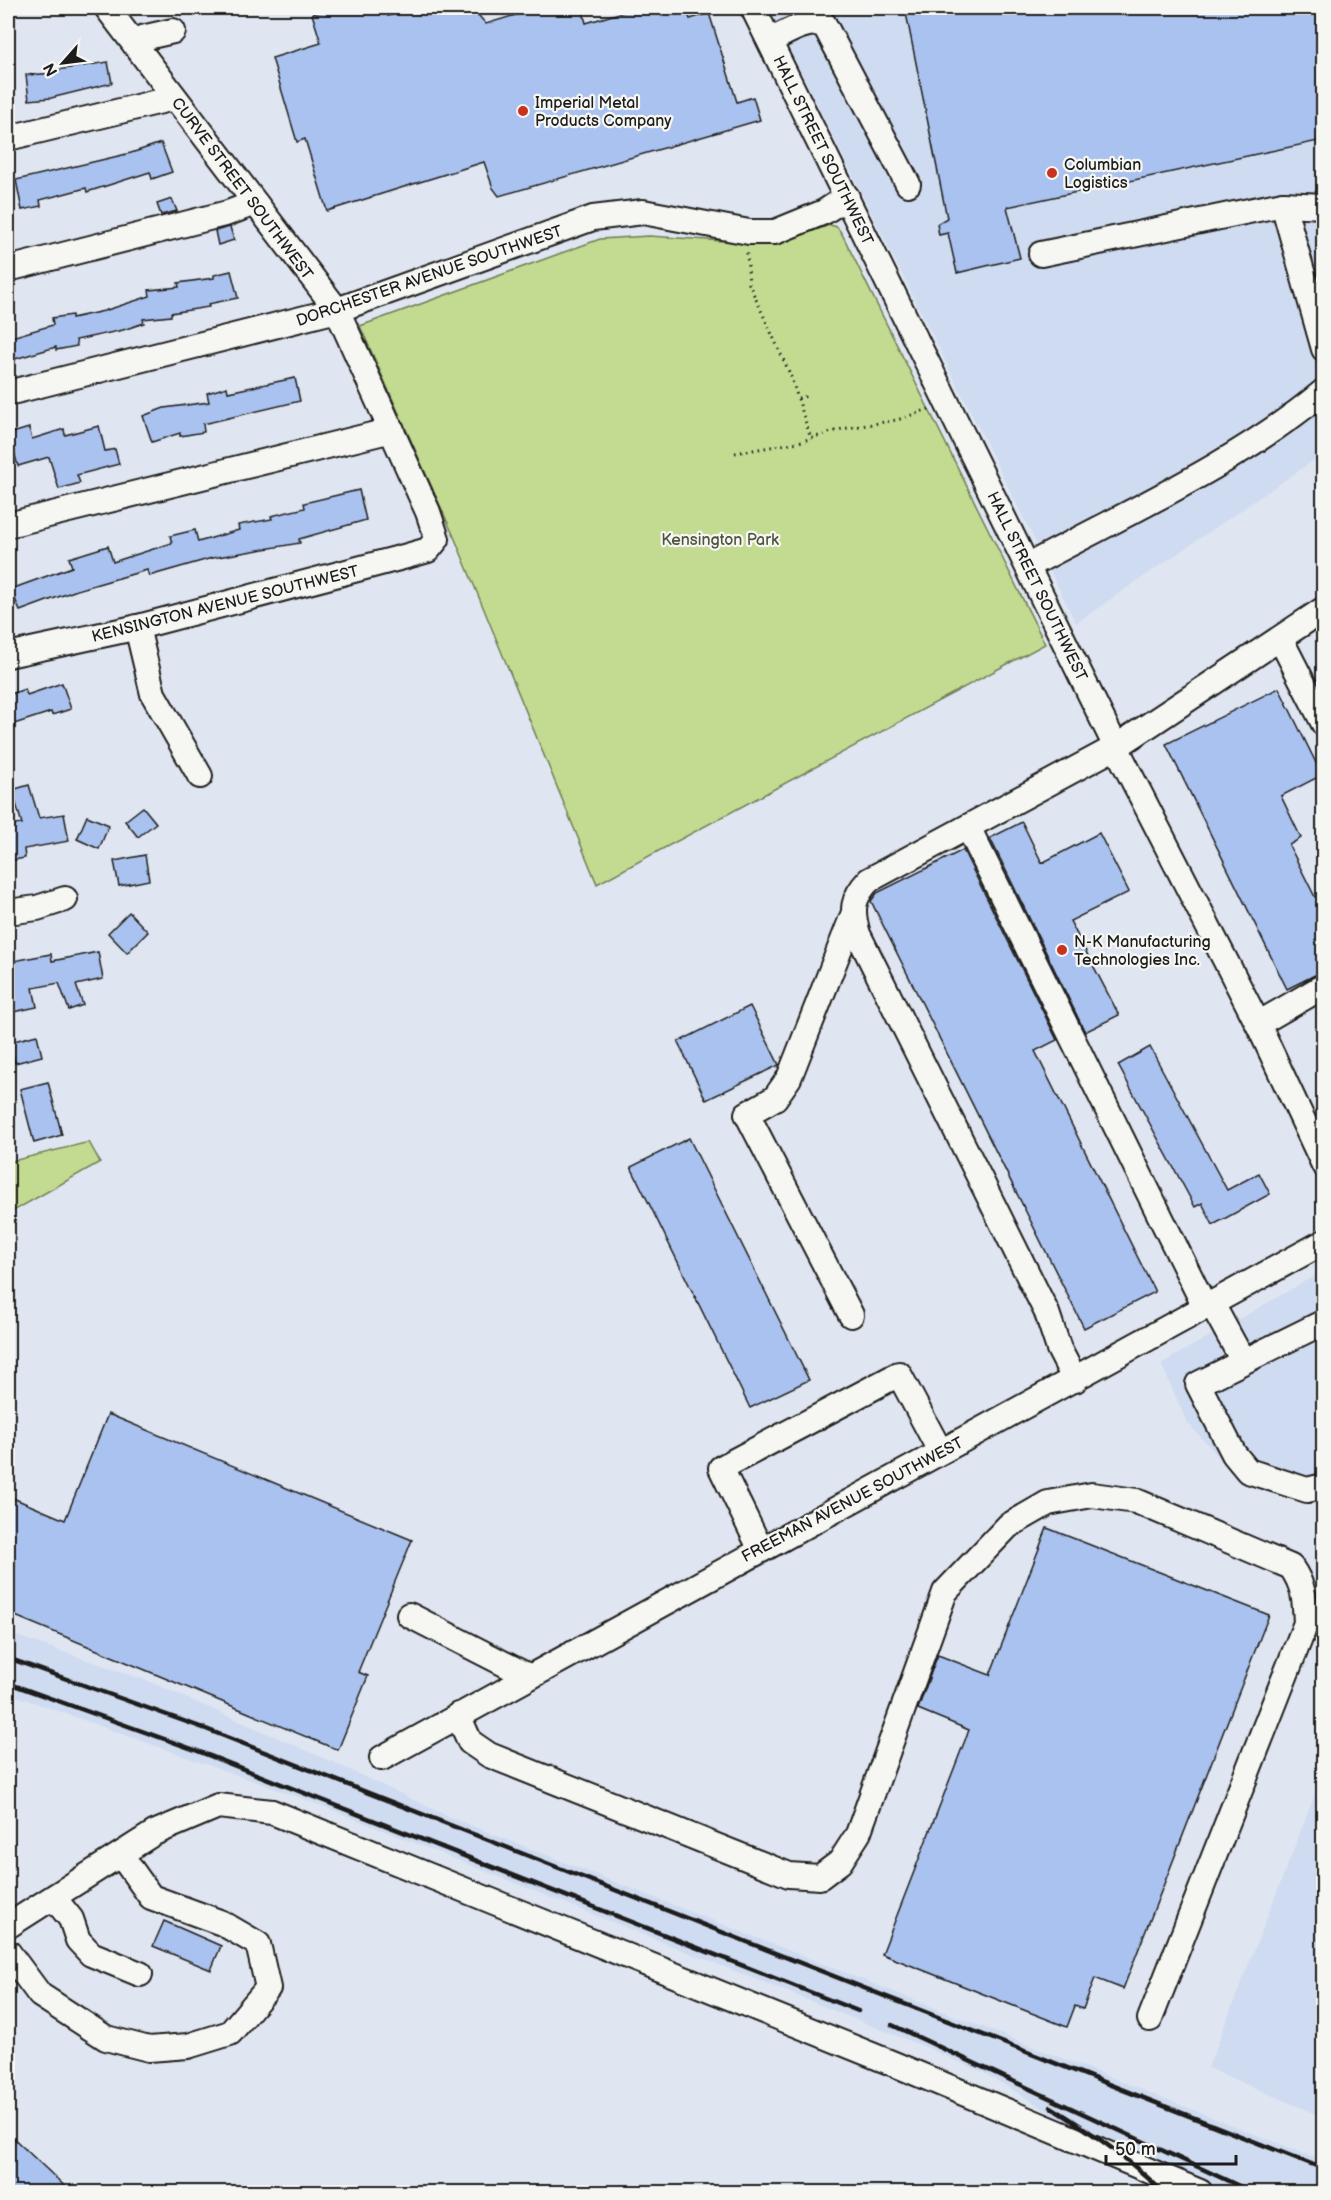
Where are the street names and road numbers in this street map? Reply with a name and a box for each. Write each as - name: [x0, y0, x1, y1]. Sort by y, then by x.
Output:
- street label: HALL STREET SOUTHWEST: [768, 53, 877, 249]
- street label: CURVE STREET SOUTHWEST: [167, 94, 317, 284]
- street label: DORCHESTER AVENUE SOUTHWEST: [294, 222, 565, 331]
- street label: HALL STREET SOUTHWEST: [982, 489, 1091, 685]
- street label: KENSINGTON AVENUE SOUTHWEST: [90, 562, 361, 647]
- street label: FREEMAN AVENUE SOUTHWEST: [739, 1433, 967, 1567]

